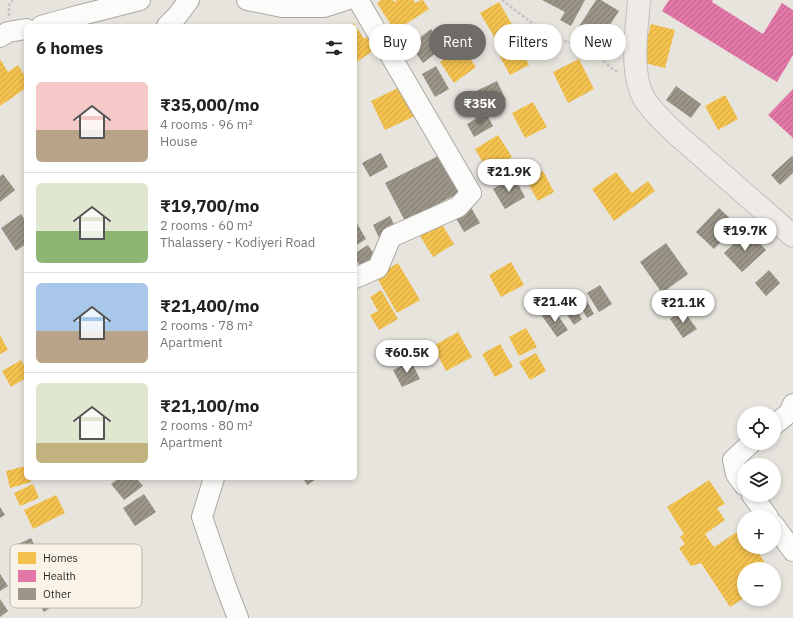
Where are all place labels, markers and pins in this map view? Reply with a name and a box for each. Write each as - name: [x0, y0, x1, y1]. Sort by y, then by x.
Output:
- pin: ₹35K: [456, 91, 504, 125]
- pin: ₹21.9K: [476, 159, 542, 193]
- pin: ₹19.7K: [712, 218, 778, 252]
- pin: ₹21.4K: [522, 289, 588, 323]
- pin: ₹21.1K: [650, 290, 716, 324]
- pin: ₹60.5K: [374, 340, 440, 374]

